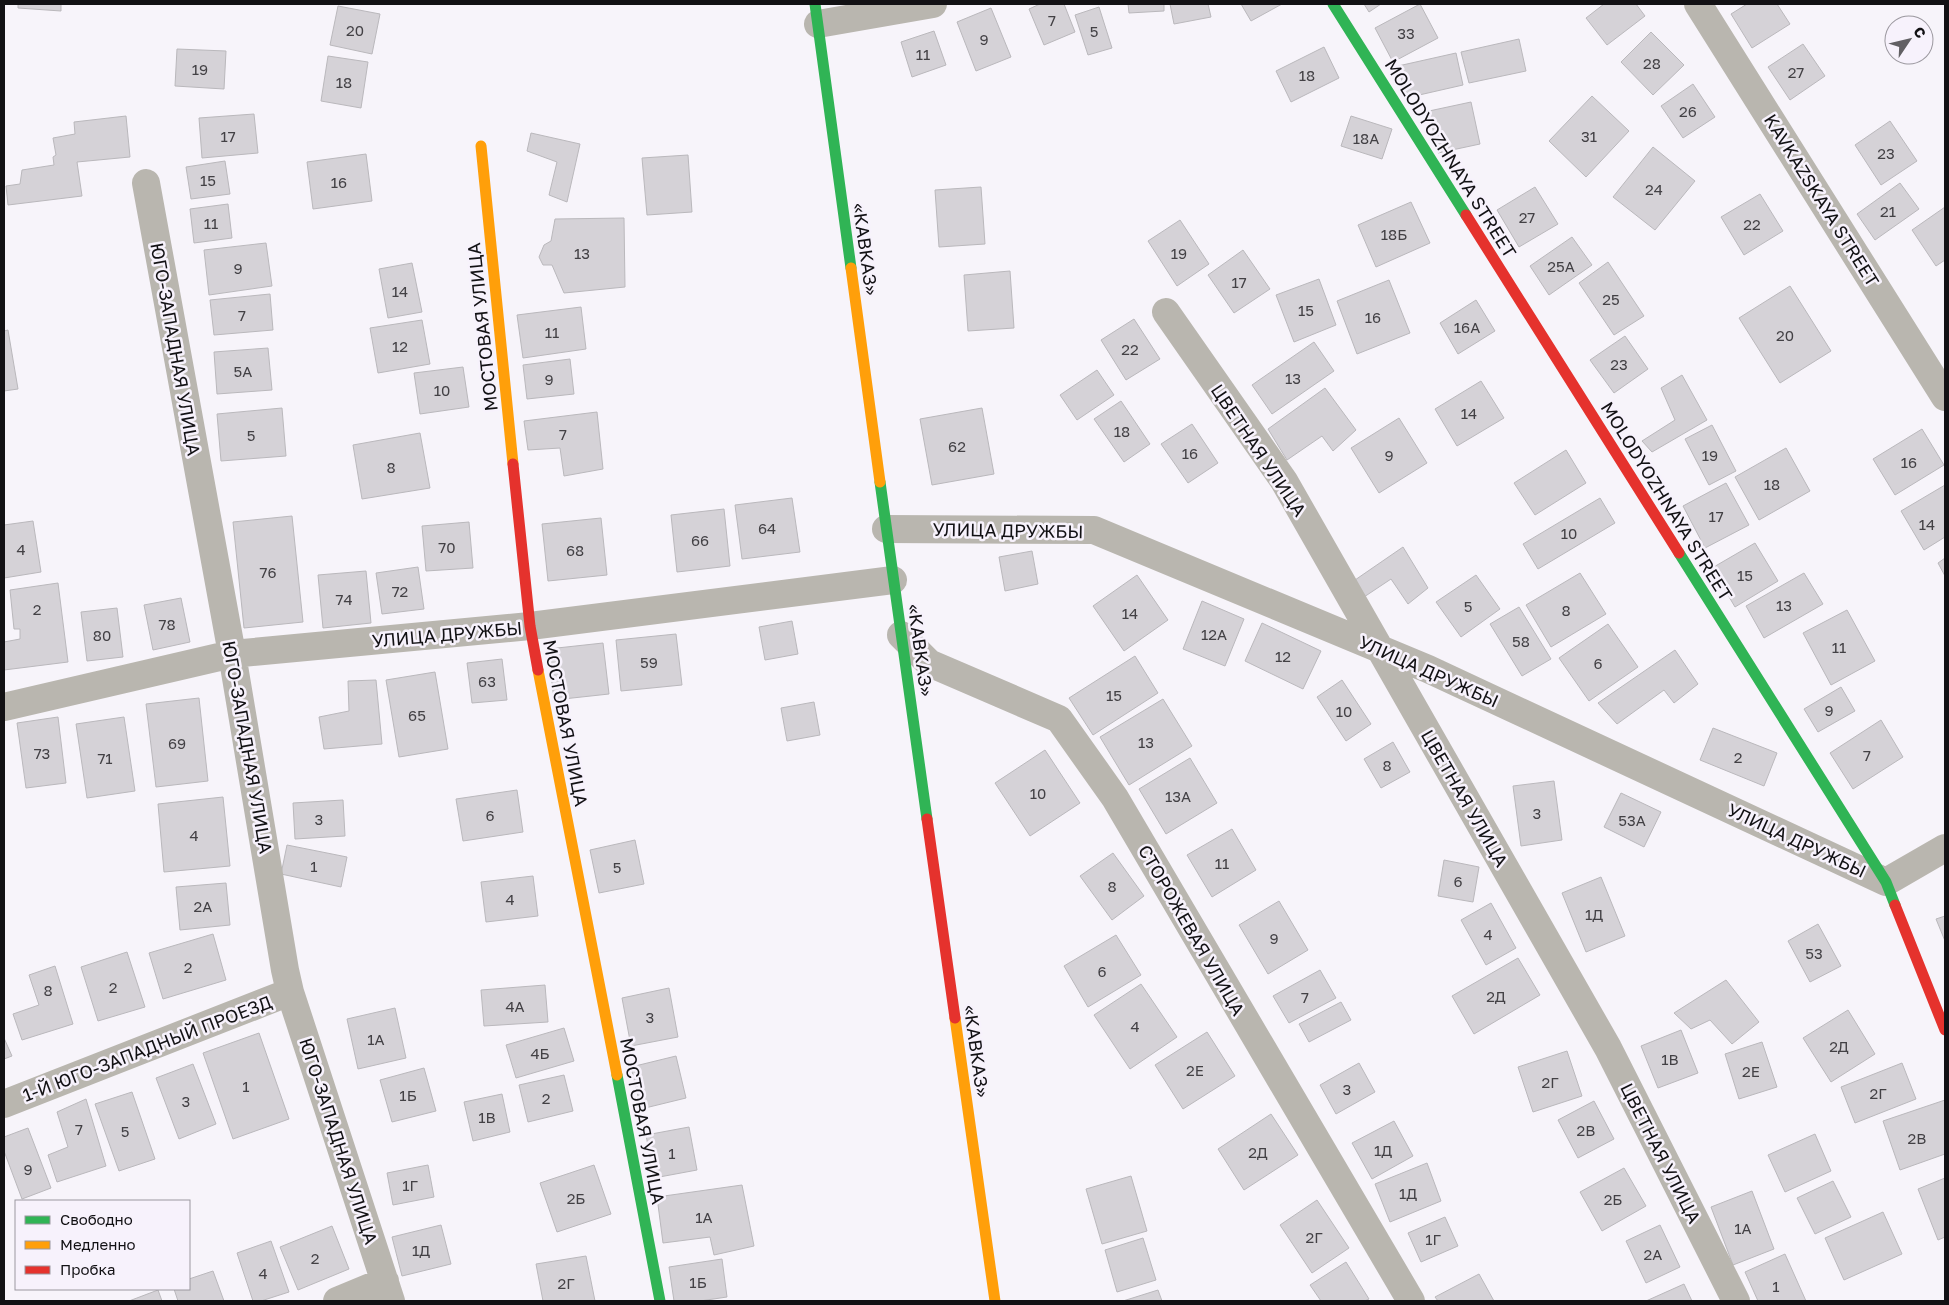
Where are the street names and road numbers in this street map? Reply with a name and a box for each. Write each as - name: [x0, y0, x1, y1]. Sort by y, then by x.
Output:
- street label: MOLODYOZHNAYA STREET: [1381, 54, 1521, 262]
- street label: KAVKAZSKAYA STREET: [1760, 110, 1884, 290]
- street label: «КАВКАЗ»: [849, 201, 883, 297]
- street label: ЮГО-ЗАПАДНАЯ УЛИЦА: [146, 241, 206, 457]
- street label: МОСТОВАЯ УЛИЦА: [462, 242, 502, 412]
- street label: ЦВЕТНАЯ УЛИЦА: [1207, 380, 1311, 520]
- street label: MOLODYOZHNAYA STREET: [1597, 397, 1737, 605]
- street label: УЛИЦА ДРУЖБЫ: [932, 518, 1084, 542]
- street label: «КАВКАЗ»: [904, 602, 938, 698]
- street label: УЛИЦА ДРУЖБЫ: [371, 616, 523, 652]
- street label: УЛИЦА ДРУЖБЫ: [1356, 630, 1502, 712]
- street label: МОСТОВАЯ УЛИЦА: [539, 638, 593, 808]
- street label: ЮГО-ЗАПАДНАЯ УЛИЦА: [218, 639, 278, 855]
- street label: ЦВЕТНАЯ УЛИЦА: [1417, 726, 1513, 870]
- street label: УЛИЦА ДРУЖБЫ: [1724, 798, 1870, 882]
- street label: СТОРОЖЕВАЯ УЛИЦА: [1134, 841, 1250, 1019]
- street label: 1-Й ЮГО-ЗАПАДНЫЙ ПРОЕЗД: [19, 990, 275, 1106]
- street label: «КАВКАЗ»: [960, 1003, 994, 1099]
- street label: ЮГО-ЗАПАДНАЯ УЛИЦА: [295, 1035, 383, 1247]
- street label: МОСТОВАЯ УЛИЦА: [616, 1036, 670, 1206]
- street label: ЦВЕТНАЯ УЛИЦА: [1616, 1079, 1706, 1227]

